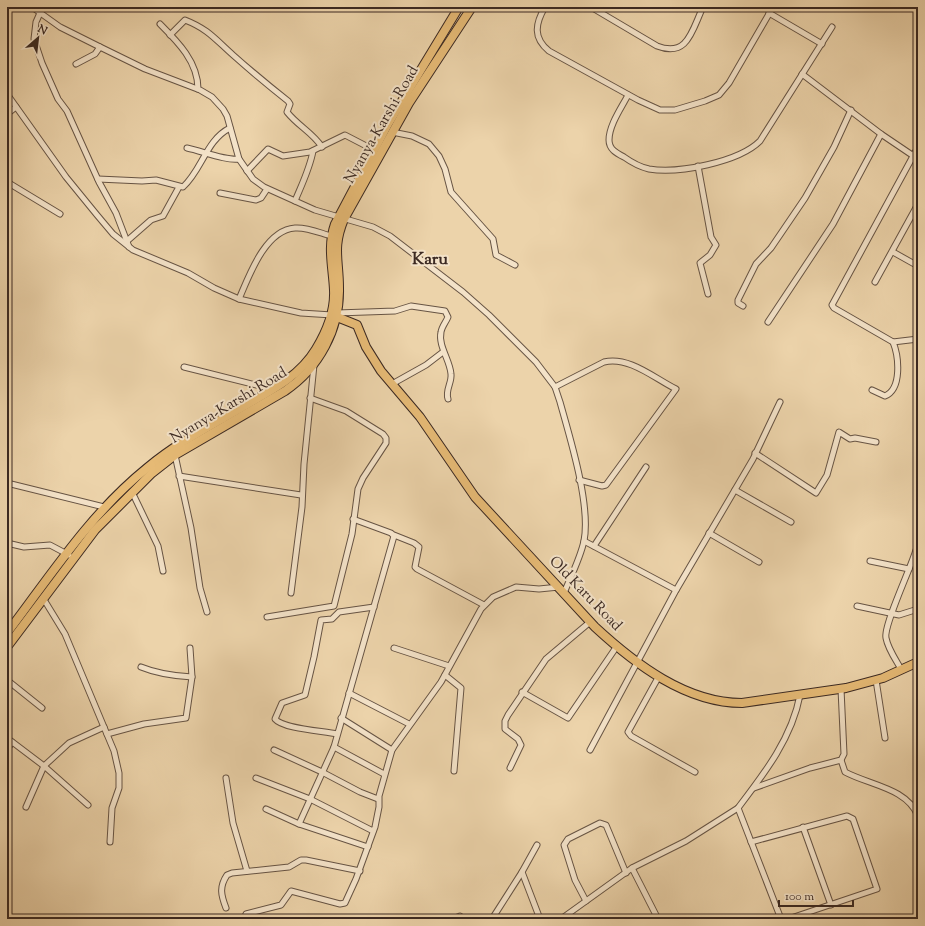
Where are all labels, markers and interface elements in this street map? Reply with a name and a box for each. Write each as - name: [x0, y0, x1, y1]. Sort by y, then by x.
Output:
- north arrow: [18, 18, 58, 58]
- text: N: [34, 20, 50, 39]
- street label: Nyanya-Karshi Road: [340, 62, 425, 188]
- district label: Karu: [412, 248, 448, 272]
- street label: Nyanya-Karshi Road: [167, 362, 292, 449]
- street label: Old Karu Road: [544, 552, 627, 637]
- scale bar: [779, 882, 853, 908]
- text: 100 m: [785, 888, 814, 906]

